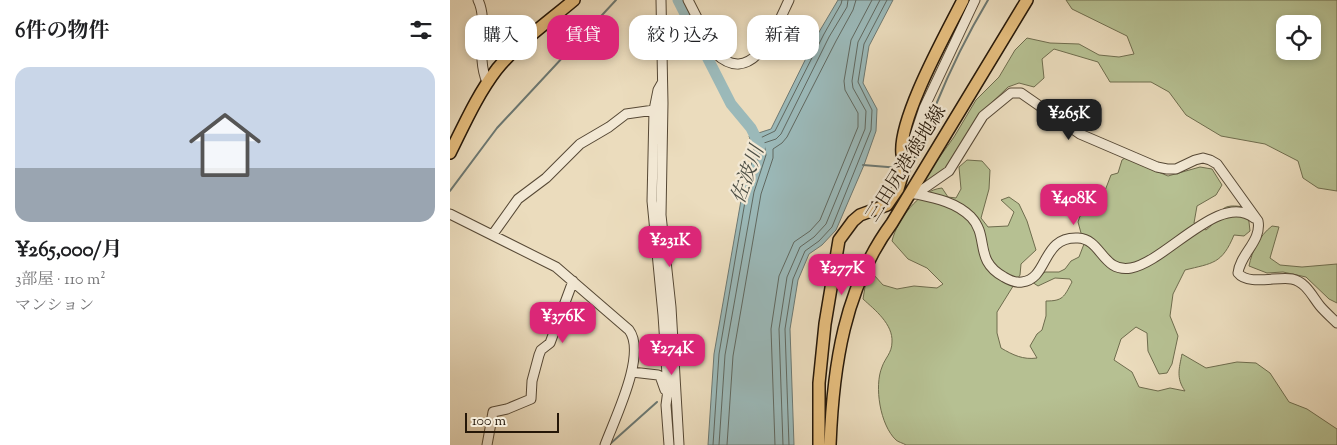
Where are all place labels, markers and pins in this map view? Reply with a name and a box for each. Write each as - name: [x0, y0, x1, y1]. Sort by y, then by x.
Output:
- pin: ¥265K: [1034, 98, 1104, 141]
- pin: ¥408K: [1039, 184, 1109, 226]
- pin: ¥231K: [635, 226, 705, 268]
- pin: ¥277K: [807, 254, 877, 296]
- pin: ¥376K: [528, 302, 598, 344]
- pin: ¥274K: [637, 334, 707, 376]

